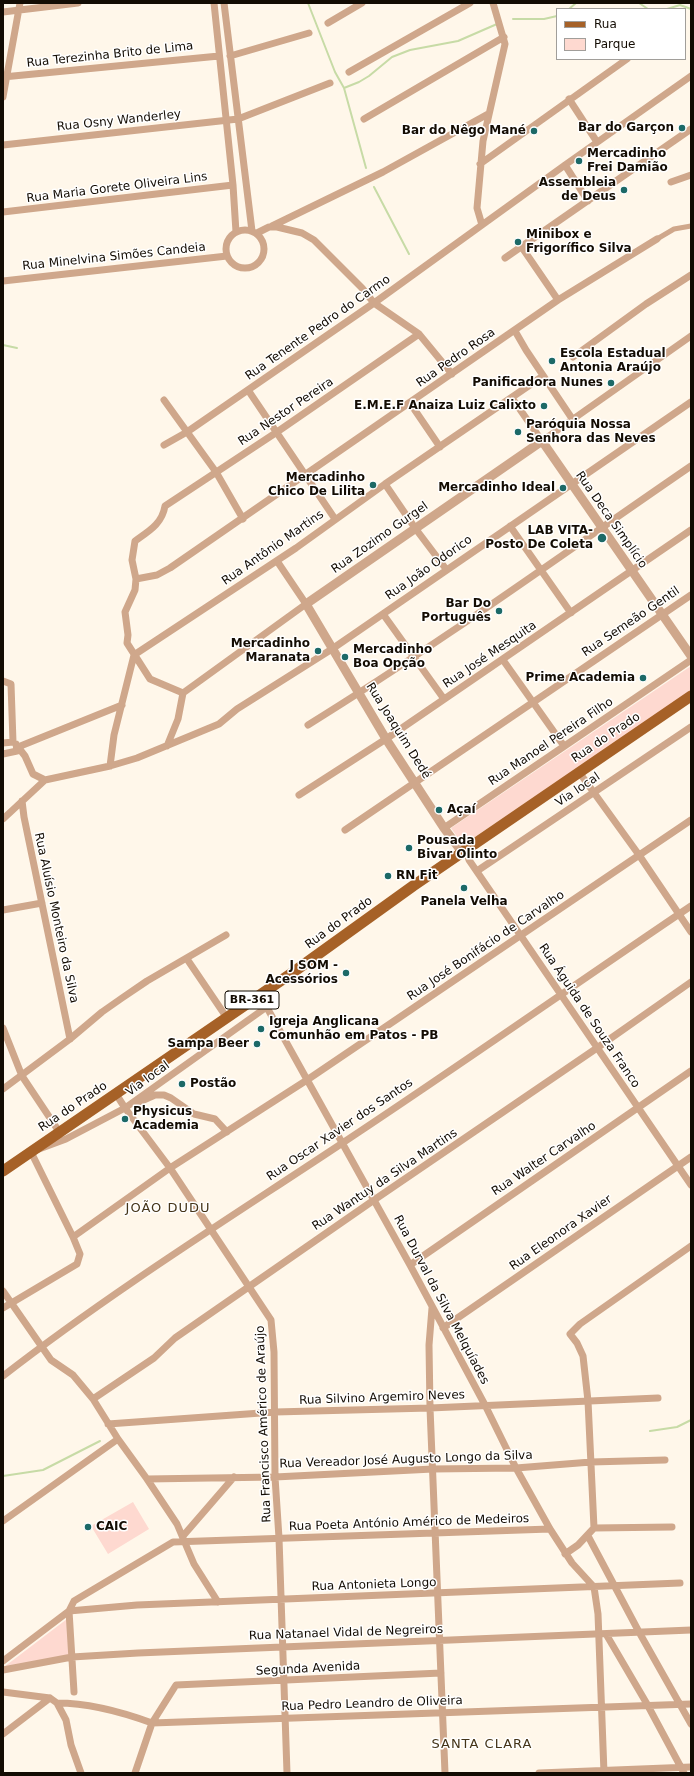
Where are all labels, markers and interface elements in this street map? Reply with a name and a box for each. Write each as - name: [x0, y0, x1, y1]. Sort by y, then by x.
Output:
- legend: [556, 8, 686, 60]
- text: Rua: [594, 17, 617, 31]
- text: Parque: [594, 37, 635, 51]
- street label: Rua Terezinha Brito de Lima: [26, 39, 194, 71]
- street label: Rua Osny Wanderley: [56, 107, 182, 135]
- place label: Bar do Garçon: [578, 121, 674, 135]
- marker: Bar do Garçon: [677, 123, 687, 133]
- place label: Bar do Nêgo Mané: [402, 124, 526, 138]
- marker: Bar do Nêgo Mané: [529, 126, 539, 136]
- place label: Mercadinho Frei Damião: [587, 147, 668, 175]
- marker: Mercadinho Frei Damião: [574, 156, 584, 166]
- street label: Rua Maria Gorete Oliveira Lins: [26, 170, 208, 206]
- place label: Assembleia de Deus: [539, 176, 616, 204]
- marker: Assembleia de Deus: [619, 185, 629, 195]
- place label: Minibox e Frigorífico Silva: [526, 228, 632, 256]
- marker: Minibox e Frigorífico Silva: [513, 237, 523, 247]
- street label: Rua Minelvina Simões Candeia: [22, 240, 206, 274]
- street label: Rua Tenente Pedro do Carmo: [243, 272, 393, 384]
- street label: Rua Pedro Rosa: [414, 325, 498, 391]
- place label: Escola Estadual Antonia Araújo: [560, 347, 666, 375]
- marker: Escola Estadual Antonia Araújo: [547, 356, 557, 366]
- street label: Rua Nestor Pereira: [236, 375, 336, 449]
- place label: Panificadora Nunes: [472, 376, 603, 390]
- marker: Panificadora Nunes: [606, 378, 616, 388]
- place label: E.M.E.F Anaiza Luiz Calixto: [354, 399, 536, 413]
- marker: E.M.E.F Anaiza Luiz Calixto: [539, 401, 549, 411]
- place label: Paróquia Nossa Senhora das Neves: [526, 418, 656, 446]
- marker: Paróquia Nossa Senhora das Neves: [513, 427, 523, 437]
- street label: Rua Deca Simplício: [572, 469, 650, 571]
- place label: Mercadinho Chico De Lilita: [268, 471, 365, 499]
- marker: Mercadinho Chico De Lilita: [368, 480, 378, 490]
- place label: Mercadinho Ideal: [438, 481, 555, 495]
- marker: Mercadinho Ideal: [558, 483, 568, 493]
- street label: Rua Zozimo Gurgel: [329, 499, 431, 577]
- street label: Rua Antônio Martins: [219, 507, 327, 589]
- place label: LAB VITA- Posto De Coleta: [485, 524, 593, 552]
- marker: LAB VITA- Posto De Coleta: [596, 532, 608, 544]
- street label: Rua João Odorico: [383, 533, 475, 603]
- street label: Rua Semeão Gentil: [579, 584, 683, 660]
- place label: Bar Do Português: [421, 597, 491, 625]
- marker: Bar Do Português: [494, 606, 504, 616]
- street label: Rua José Mesquita: [441, 618, 539, 692]
- place label: Mercadinho Maranata: [231, 637, 310, 665]
- place label: Mercadinho Boa Opção: [353, 643, 432, 671]
- marker: Mercadinho Maranata: [313, 646, 323, 656]
- marker: Mercadinho Boa Opção: [340, 652, 350, 662]
- place label: Prime Academia: [525, 671, 635, 685]
- marker: Prime Academia: [638, 673, 648, 683]
- street label: Rua Joaquim Dedé: [363, 680, 433, 782]
- street label: Rua Manoel Pereira Filho: [486, 695, 616, 789]
- street label: Rua do Prado: [569, 710, 643, 766]
- street label: Via local: [553, 770, 603, 810]
- place label: Açaí: [447, 803, 476, 817]
- marker: Açaí: [434, 805, 444, 815]
- street label: Rua Aluísio Monteiro da Silva: [31, 831, 81, 1005]
- place label: Pousada Bivar Olinto: [417, 834, 497, 862]
- marker: Pousada Bivar Olinto: [404, 843, 414, 853]
- place label: RN Fit: [396, 869, 438, 883]
- marker: RN Fit: [383, 871, 393, 881]
- marker: Panela Velha: [459, 883, 469, 893]
- street label: Rua José Bonifácio de Carvalho: [405, 888, 567, 1004]
- street label: Rua do Prado: [303, 894, 375, 952]
- place label: Panela Velha: [420, 895, 508, 909]
- street label: Rua Águida de Souza Franco: [535, 941, 643, 1091]
- place label: J SOM - Acessórios: [266, 959, 338, 987]
- marker: J SOM - Acessórios: [341, 968, 351, 978]
- road number: BR-361: [225, 991, 279, 1009]
- place label: Igreja Anglicana Comunhão em Patos - PB: [269, 1015, 438, 1043]
- marker: Igreja Anglicana Comunhão em Patos - PB: [256, 1024, 266, 1034]
- place label: Sampa Beer: [168, 1037, 249, 1051]
- marker: Sampa Beer: [252, 1039, 262, 1049]
- street label: Via local: [123, 1058, 173, 1100]
- street label: Rua Oscar Xavier dos Santos: [264, 1076, 416, 1184]
- place label: Postão: [190, 1077, 236, 1091]
- street label: Rua do Prado: [36, 1079, 110, 1135]
- marker: Postão: [177, 1079, 187, 1089]
- place label: Physicus Academia: [133, 1105, 199, 1133]
- marker: Physicus Academia: [120, 1114, 130, 1124]
- street label: Rua Walter Carvalho: [489, 1119, 599, 1199]
- street label: Rua Wantuy da Silva Martins: [310, 1126, 460, 1234]
- street label: Rua Eleonora Xavier: [507, 1192, 615, 1274]
- district label: JOÃO DUDU: [126, 1201, 210, 1217]
- street label: Rua Durval da Silva Melquíades: [390, 1213, 492, 1387]
- street label: Rua Francisco Américo de Araújo: [253, 1325, 275, 1523]
- street label: Rua Silvino Argemiro Neves: [299, 1388, 465, 1408]
- street label: Rua Vereador José Augusto Longo da Silva: [279, 1448, 533, 1472]
- street label: Rua Poeta António Américo de Medeiros: [289, 1512, 529, 1534]
- place label: CAIC: [96, 1520, 127, 1534]
- marker: CAIC: [83, 1522, 93, 1532]
- street label: Rua Antonieta Longo: [311, 1576, 437, 1594]
- street label: Rua Natanael Vidal de Negreiros: [249, 1622, 443, 1644]
- street label: Segunda Avenida: [255, 1659, 361, 1679]
- street label: Rua Pedro Leandro de Oliveira: [281, 1694, 463, 1714]
- district label: SANTA CLARA: [432, 1737, 532, 1753]

